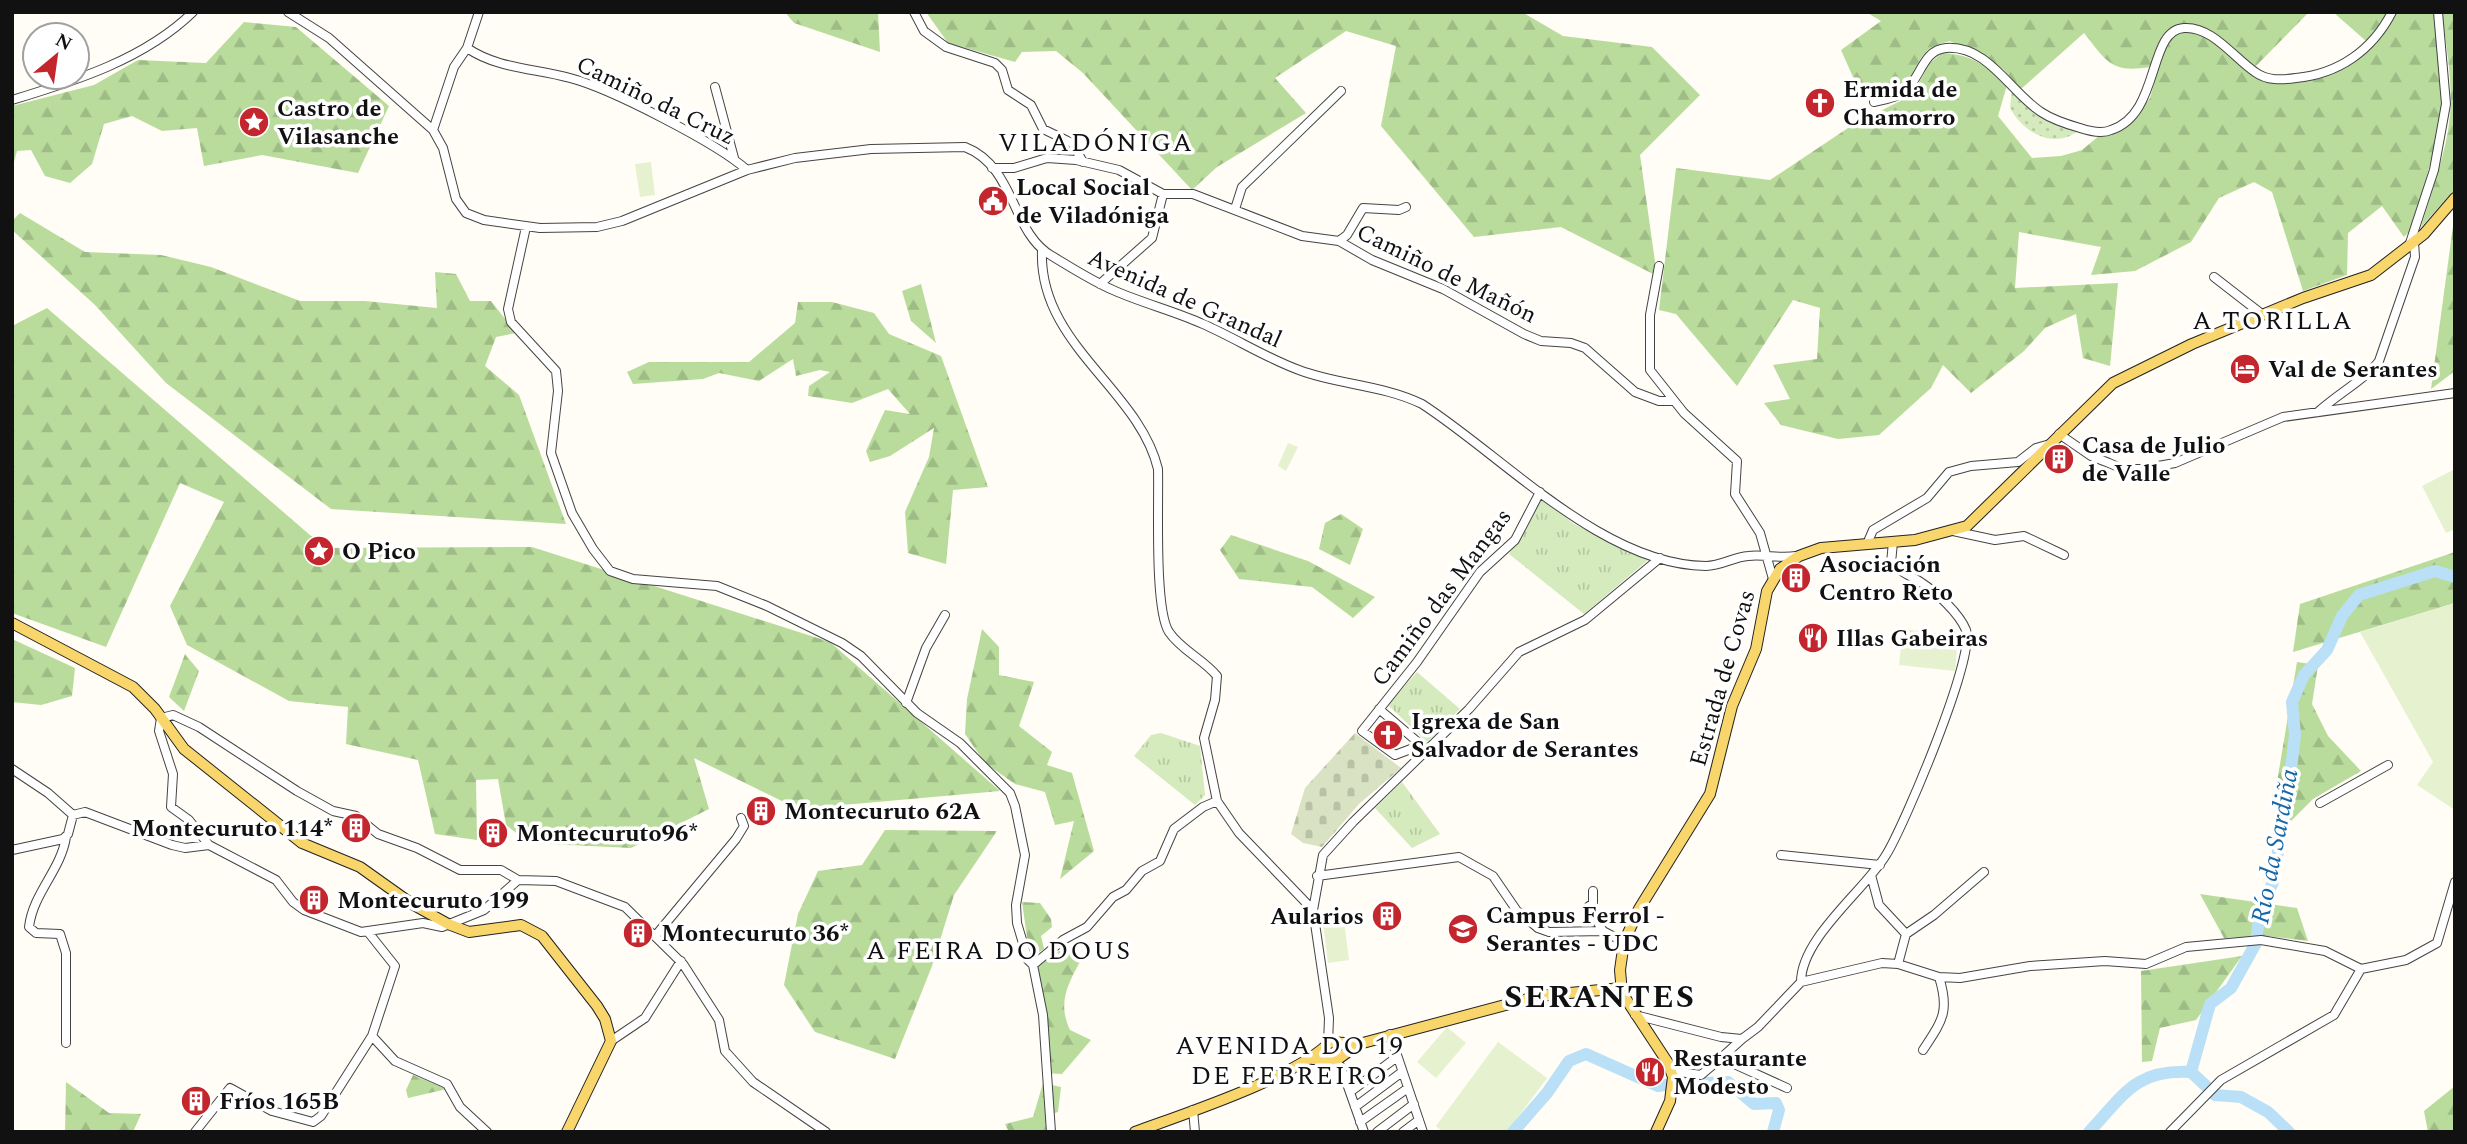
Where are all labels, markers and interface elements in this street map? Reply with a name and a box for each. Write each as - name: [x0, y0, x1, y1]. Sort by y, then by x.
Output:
- north arrow: [21, 21, 91, 91]
- text: N: [50, 26, 77, 59]
- street label: Camiño da Cruz: [570, 47, 741, 155]
- place label: Ermida de Chamorro: [1843, 72, 1957, 136]
- church icon: Ermida de Chamorro: [1803, 86, 1837, 120]
- place label: Castro de Vilasanche: [277, 91, 399, 155]
- place icon: Castro de Vilasanche: [237, 105, 271, 139]
- district label: VILADÓNIGA: [998, 123, 1194, 163]
- place label: Local Social de Viladóniga: [1016, 170, 1170, 234]
- public building icon: Local Social de Viladóniga: [976, 184, 1010, 218]
- street label: Camiño de Mañón: [1350, 215, 1543, 333]
- street label: Avenida de Grandal: [1081, 240, 1288, 358]
- district label: A TORILLA: [2192, 301, 2354, 341]
- hotel icon: Val de Serantes: [2228, 352, 2262, 386]
- place label: Val de Serantes: [2268, 352, 2438, 388]
- place label: Casa de Julio de Valle: [2082, 428, 2225, 492]
- building icon: Casa de Julio de Valle: [2042, 442, 2076, 476]
- street label: Camiño das Mangas: [1363, 501, 1521, 694]
- place icon: O Pico: [302, 534, 336, 568]
- place label: O Pico: [342, 534, 416, 570]
- place label: Asociación Centro Reto: [1819, 547, 1953, 611]
- building icon: Asociación Centro Reto: [1779, 561, 1813, 595]
- street label: Estrada de Covas: [1681, 586, 1765, 771]
- restaurant icon: Illas Gabeiras: [1796, 621, 1830, 655]
- place label: Illas Gabeiras: [1836, 621, 1988, 657]
- place label: Igrexa de San Salvador de Serantes: [1411, 704, 1639, 768]
- church icon: Igrexa de San Salvador de Serantes: [1371, 718, 1405, 752]
- water label: Río da Sardiña: [2240, 765, 2310, 927]
- building icon: Montecuruto 62A: [744, 794, 778, 828]
- place label: Montecuruto 62A: [784, 794, 981, 830]
- place label: Montecuruto 114*: [131, 811, 333, 847]
- building icon: Montecuruto 114*: [339, 811, 373, 845]
- building icon: Montecuruto96*: [476, 816, 510, 850]
- place label: Montecuruto96*: [516, 816, 698, 852]
- building icon: Montecuruto 199: [297, 883, 331, 917]
- place label: Montecuruto 199: [337, 883, 529, 919]
- place label: Campus Ferrol - Serantes - UDC: [1486, 898, 1665, 962]
- place label: Aularios: [1270, 899, 1364, 935]
- building icon: Aularios: [1370, 899, 1404, 933]
- school or university icon: Campus Ferrol - Serantes - UDC: [1446, 912, 1480, 946]
- building icon: Montecuruto 36*: [621, 916, 655, 950]
- place label: Montecuruto 36*: [661, 916, 849, 952]
- district label: A FEIRA DO DOUS: [866, 931, 1132, 971]
- district label: SERANTES: [1504, 973, 1696, 1022]
- district label: AVENIDA DO 19 DE FEBREIRO: [1175, 1026, 1405, 1096]
- place label: Restaurante Modesto: [1673, 1041, 1807, 1105]
- restaurant icon: Restaurante Modesto: [1633, 1055, 1667, 1089]
- building icon: Fríos 165B: [179, 1084, 213, 1118]
- place label: Fríos 165B: [219, 1084, 339, 1120]

